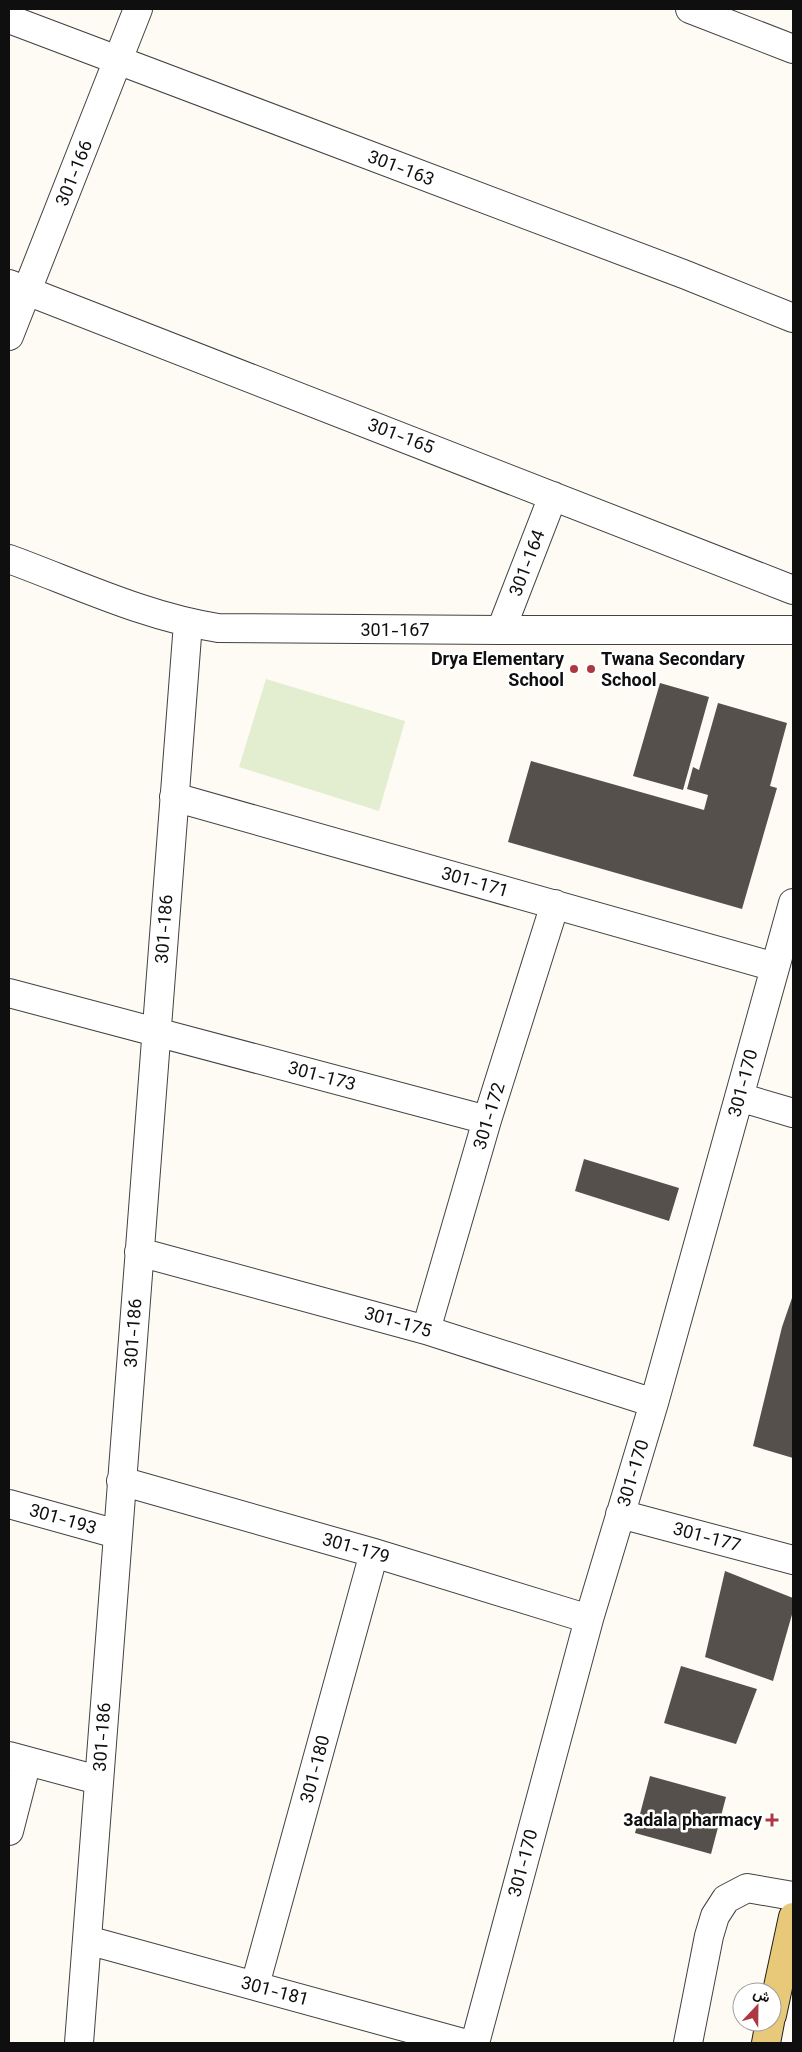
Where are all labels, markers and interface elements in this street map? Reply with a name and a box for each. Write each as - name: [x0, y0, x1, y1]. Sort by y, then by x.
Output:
- street label: 301-166: [50, 136, 102, 211]
- street label: 301-163: [363, 144, 438, 195]
- street label: 301-165: [363, 412, 438, 463]
- street label: 301-164: [503, 526, 554, 601]
- street label: 301-167: [360, 618, 430, 646]
- place label: Drya Elementary School: [431, 647, 565, 696]
- place label: Twana Secondary School: [601, 647, 746, 696]
- marker: Drya Elementary School: [568, 663, 580, 675]
- marker: Twana Secondary School: [585, 663, 597, 675]
- street label: 301-171: [437, 861, 512, 907]
- street label: 301-186: [150, 894, 182, 965]
- street label: 301-170: [722, 1047, 767, 1121]
- street label: 301-173: [284, 1055, 358, 1100]
- street label: 301-172: [467, 1079, 514, 1154]
- street label: 301-186: [119, 1298, 151, 1369]
- street label: 301-175: [360, 1301, 435, 1347]
- street label: 301-170: [611, 1436, 658, 1511]
- street label: 301-193: [25, 1498, 100, 1544]
- street label: 301-177: [669, 1516, 743, 1561]
- street label: 301-179: [318, 1527, 393, 1573]
- street label: 301-186: [88, 1702, 120, 1773]
- street label: 301-180: [294, 1733, 339, 1807]
- place label: 3adala pharmacy: [623, 1808, 763, 1836]
- marker: 3adala pharmacy: [766, 1814, 778, 1826]
- street label: 301-170: [502, 1827, 547, 1901]
- street label: 301-181: [237, 1970, 311, 2015]
- north arrow: [732, 1982, 782, 2032]
- text: ش: [749, 1983, 773, 2010]

